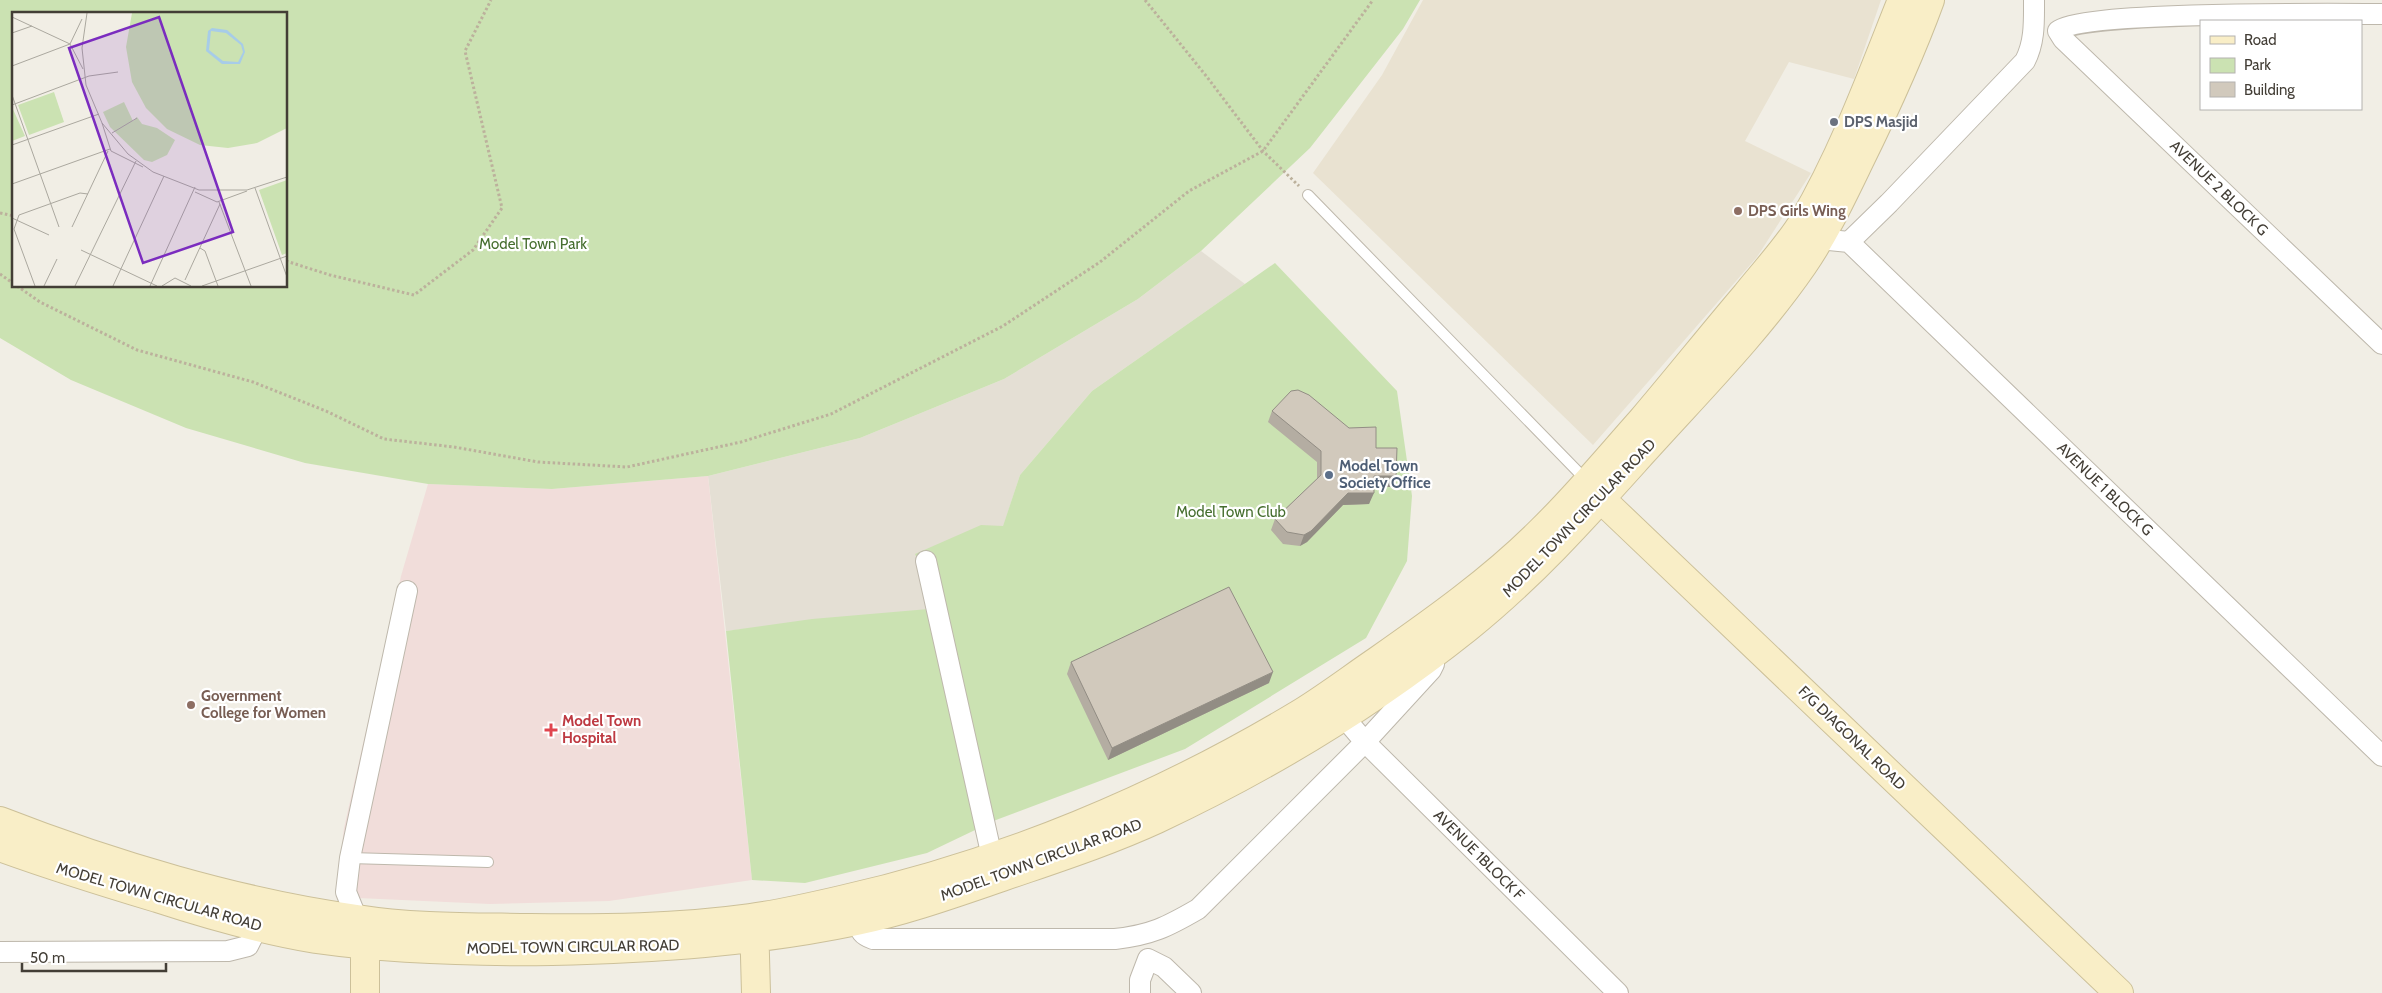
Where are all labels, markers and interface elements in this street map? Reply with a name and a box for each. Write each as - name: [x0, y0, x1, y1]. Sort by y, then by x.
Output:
- inset map: [12, 12, 288, 288]
- legend: [2200, 20, 2362, 110]
- text: Road: [2244, 31, 2277, 49]
- text: Park: [2244, 56, 2271, 74]
- text: Building: [2244, 81, 2295, 99]
- place label: DPS Masjid: [1844, 113, 1918, 131]
- marker: DPS Masjid: [1828, 116, 1840, 128]
- street label: AVENUE 2 BLOCK G: [2166, 137, 2272, 239]
- place label: DPS Girls Wing: [1748, 202, 1846, 220]
- marker: DPS Girls Wing: [1732, 205, 1744, 217]
- park label: Model Town Park: [479, 235, 587, 253]
- street label: MODEL TOWN CIRCULAR ROAD: [1499, 435, 1659, 601]
- street label: AVENUE 1 BLOCK G: [2053, 439, 2157, 539]
- place label: Model Town Society Office: [1339, 457, 1431, 492]
- marker: Model Town Society Office: [1323, 469, 1335, 481]
- park label: Model Town Club: [1176, 503, 1286, 521]
- street label: F/G DIAGONAL ROAD: [1795, 682, 1909, 794]
- place label: Government College for Women: [201, 687, 326, 722]
- marker: Government College for Women: [185, 699, 197, 711]
- place label: Model Town Hospital: [562, 712, 641, 747]
- marker: Model Town Hospital: [544, 723, 558, 737]
- street label: AVENUE 1BLOCK F: [1430, 806, 1528, 904]
- street label: MODEL TOWN CIRCULAR ROAD: [938, 815, 1144, 905]
- street label: MODEL TOWN CIRCULAR ROAD: [54, 859, 264, 935]
- street label: MODEL TOWN CIRCULAR ROAD: [466, 936, 680, 958]
- scale bar: [22, 940, 166, 972]
- text: 50 m: [30, 949, 65, 967]

